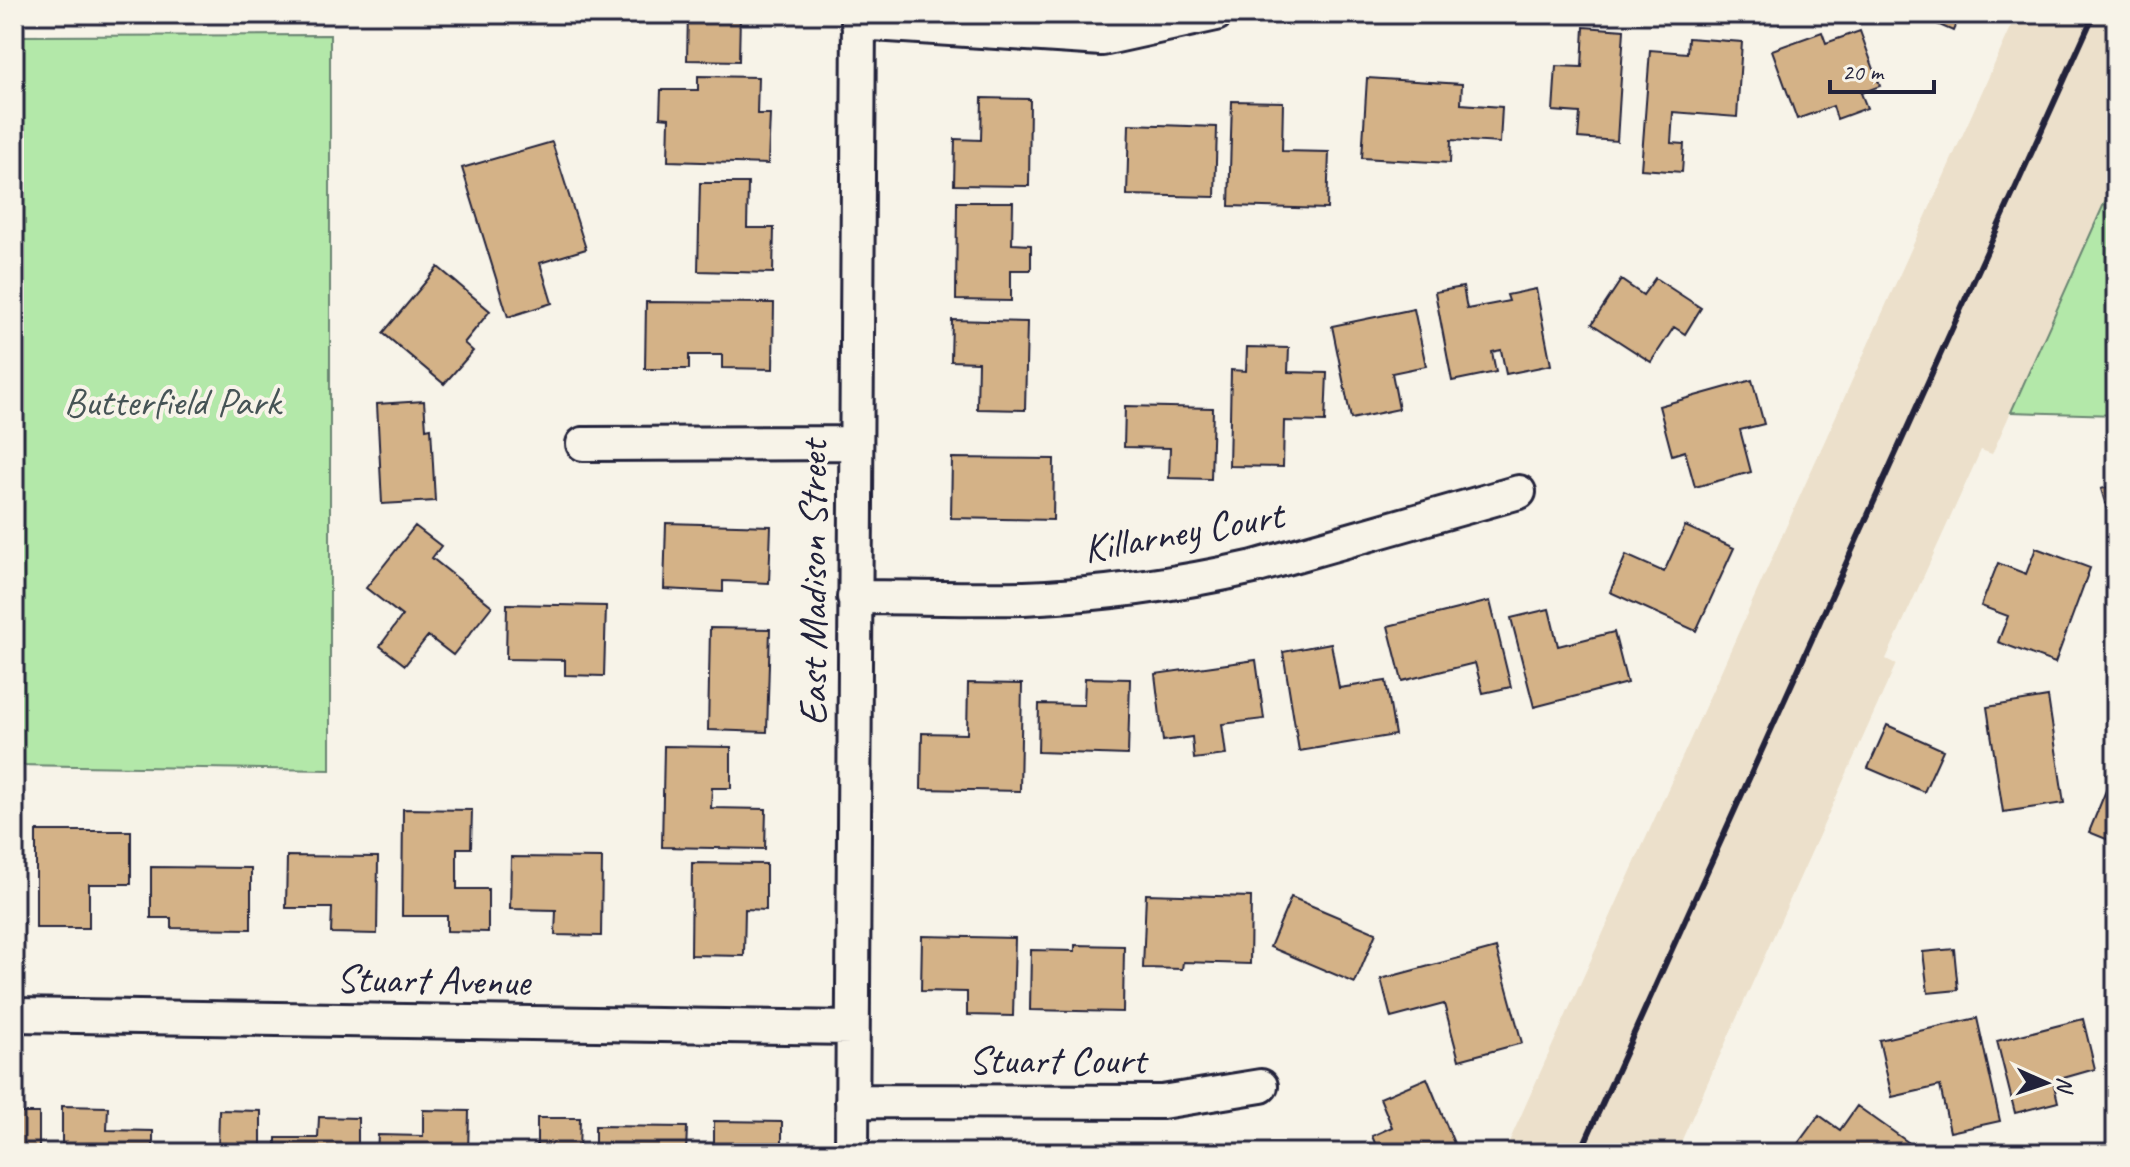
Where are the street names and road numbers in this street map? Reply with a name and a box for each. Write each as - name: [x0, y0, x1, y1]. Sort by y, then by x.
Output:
- street label: East Madison Street: [788, 437, 838, 726]
- street label: Killarney Court: [1080, 489, 1290, 574]
- street label: Stuart Avenue: [336, 953, 533, 1007]
- street label: Stuart Court: [968, 1035, 1149, 1085]

